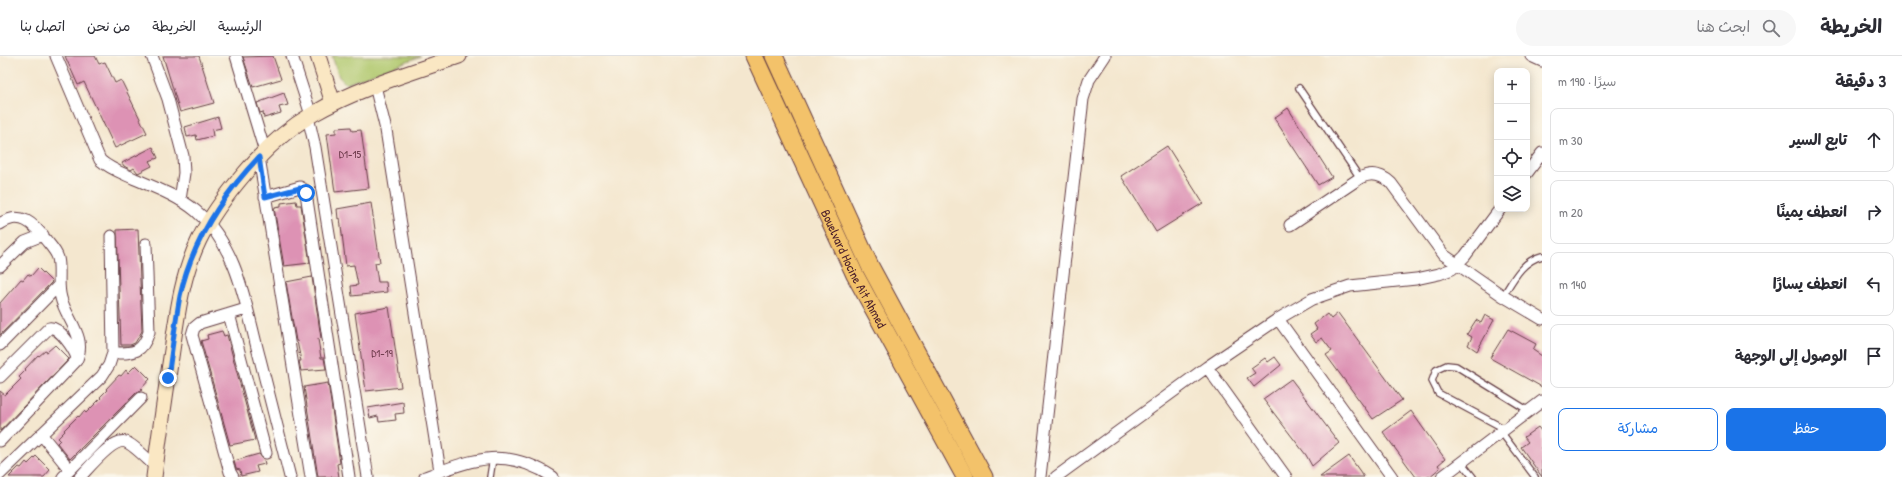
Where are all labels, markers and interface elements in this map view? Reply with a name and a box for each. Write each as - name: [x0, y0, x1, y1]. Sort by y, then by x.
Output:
- search box: [1516, 10, 1796, 46]
- text: الخريطة: [1820, 13, 1882, 39]
- text: اتصل بنا: [20, 16, 65, 35]
- text: من نحن: [87, 16, 130, 35]
- text: الخريطة: [152, 16, 196, 35]
- text: الرئيسية: [218, 16, 262, 35]
- text: ابحث هنا: [1697, 16, 1750, 37]
- icon: search: [1760, 17, 1782, 39]
- map controls: [1494, 68, 1530, 212]
- button: +: [1494, 68, 1530, 104]
- text: 3 دقيقة: [1835, 69, 1886, 92]
- text: سيرًا · 190 m: [1558, 72, 1616, 90]
- button: −: [1494, 104, 1530, 140]
- text: تابع السير: [1790, 129, 1847, 150]
- icon: ahead: [1863, 129, 1885, 151]
- text: 30 m: [1559, 131, 1583, 149]
- button: locate: [1494, 140, 1530, 176]
- house number: D1-15: [339, 147, 361, 161]
- button: layers: [1494, 176, 1530, 212]
- route start: [297, 184, 315, 202]
- text: انعطف يمينًا: [1777, 201, 1847, 222]
- icon: right: [1863, 201, 1885, 223]
- text: 20 m: [1559, 203, 1583, 221]
- street label: Bouelvard Hocine Ait Ahmed: [817, 207, 891, 331]
- text: انعطف يسارًا: [1773, 273, 1847, 294]
- icon: left: [1863, 273, 1885, 295]
- text: 140 m: [1559, 275, 1586, 293]
- text: الوصول إلى الوجهة: [1735, 345, 1847, 366]
- icon: arrive: [1863, 345, 1885, 367]
- house number: D1-19: [371, 346, 393, 360]
- route end: [159, 369, 177, 387]
- button: مشاركة: [1558, 408, 1718, 451]
- button: حفظ: [1726, 408, 1886, 451]

